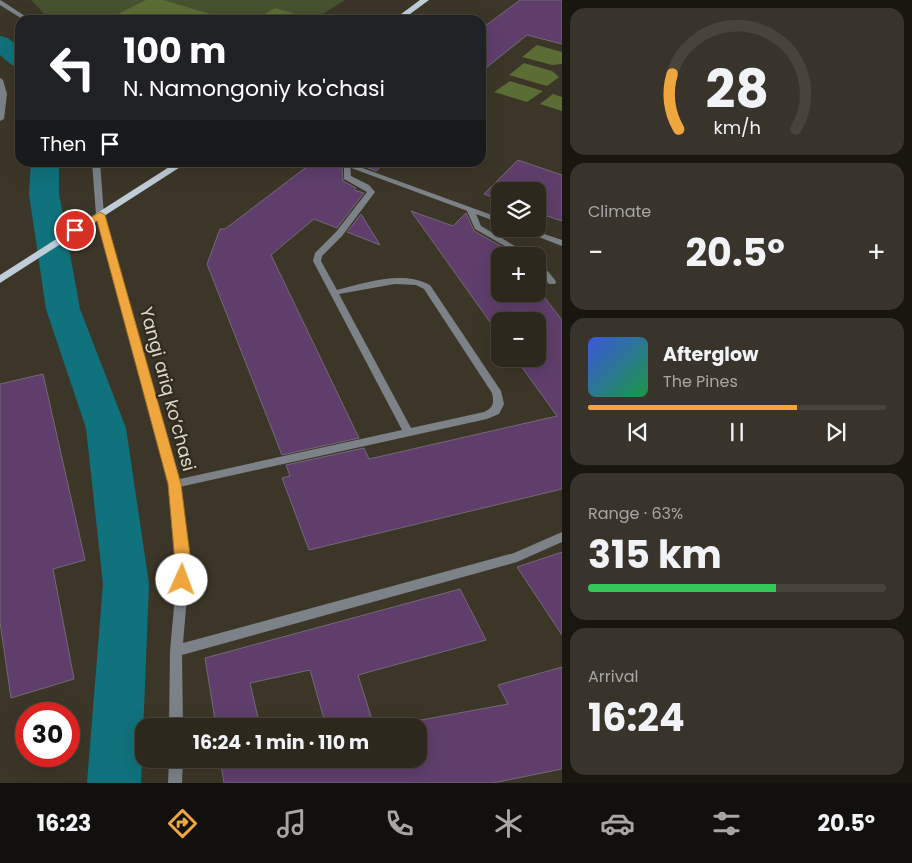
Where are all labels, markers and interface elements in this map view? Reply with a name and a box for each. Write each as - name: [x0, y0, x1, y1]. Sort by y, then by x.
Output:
- text: 100 m: [123, 26, 226, 75]
- icon: left: [40, 35, 105, 100]
- text: 28: [705, 53, 769, 126]
- text: N. Namongoniy ko'chasi: [123, 73, 385, 104]
- text: km/h: [713, 115, 761, 140]
- icon: arrive: [96, 130, 124, 158]
- text: Then: [40, 131, 86, 158]
- map controls: [491, 182, 546, 367]
- button: layers: [491, 182, 546, 237]
- text: Climate: [588, 200, 651, 223]
- pin: [54, 209, 96, 251]
- icon: arrive: [61, 216, 89, 244]
- text: 20.5°: [685, 226, 785, 279]
- text: −: [588, 233, 603, 272]
- text: +: [867, 233, 886, 272]
- button: +: [491, 247, 546, 302]
- street label: Yangi ariq ko‘chasi: [134, 304, 202, 474]
- button: −: [491, 312, 546, 367]
- text: Afterglow: [663, 341, 758, 368]
- text: The Pines: [663, 370, 738, 393]
- icon: previous: [624, 418, 652, 446]
- icon: pause: [723, 418, 751, 446]
- icon: next: [822, 418, 850, 446]
- text: Range · 63%: [588, 502, 683, 525]
- text: 315 km: [588, 528, 722, 581]
- position arrow: [155, 553, 207, 605]
- text: Arrival: [588, 665, 638, 688]
- text: 16:24: [588, 691, 685, 744]
- speed limit sign: 30: [15, 702, 80, 767]
- text: 16:24 · 1 min · 110 m: [193, 729, 369, 756]
- icon: directions: [165, 806, 200, 841]
- icon: music: [274, 806, 309, 841]
- icon: phone: [382, 806, 417, 841]
- icon: climate: [491, 806, 526, 841]
- icon: car: [600, 806, 635, 841]
- icon: filters: [709, 806, 744, 841]
- text: 16:23: [37, 808, 91, 839]
- text: 20.5°: [817, 808, 875, 839]

